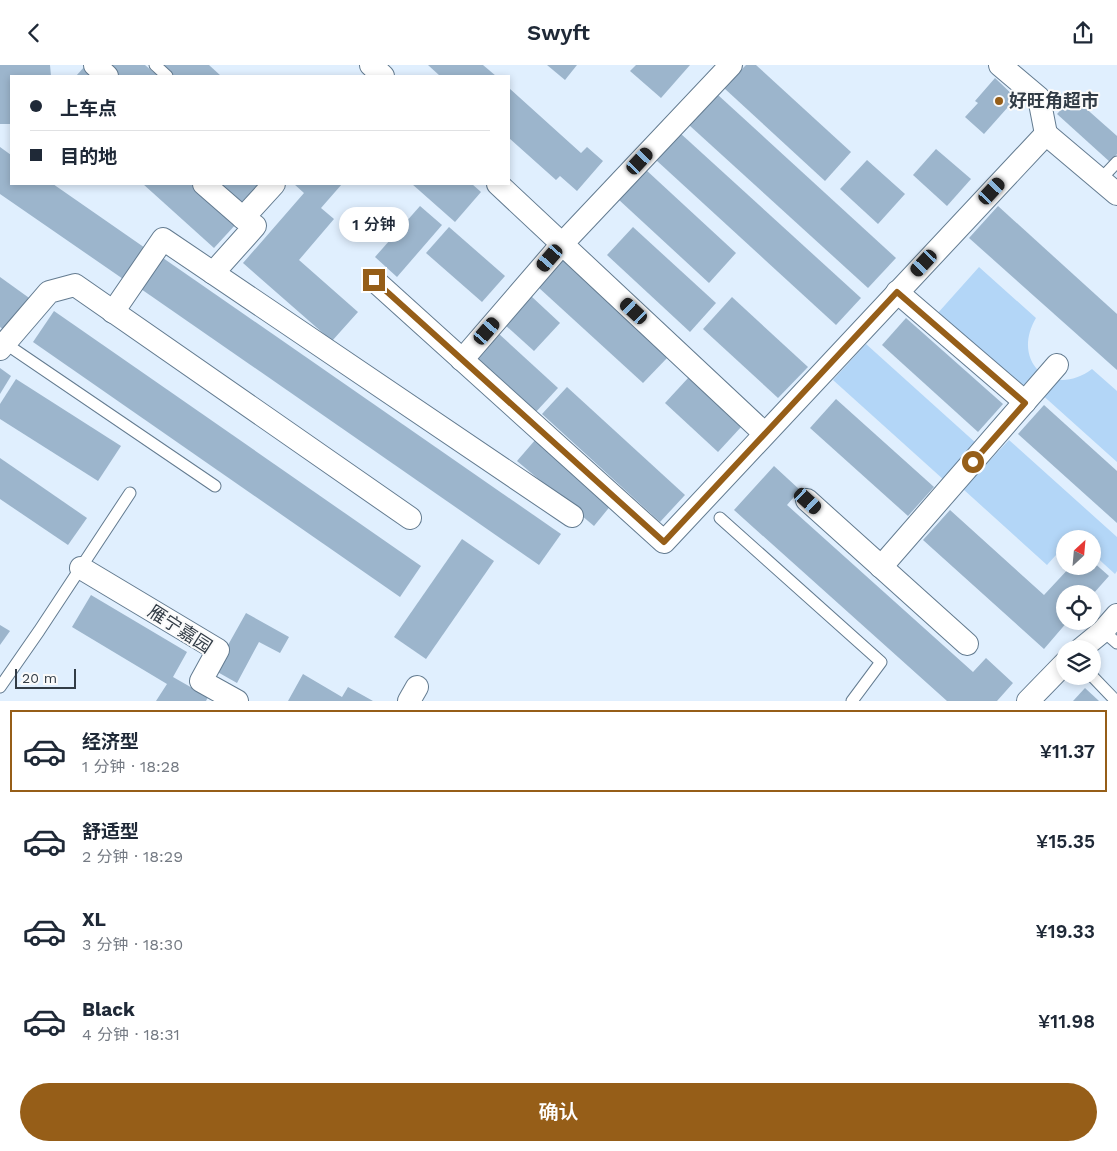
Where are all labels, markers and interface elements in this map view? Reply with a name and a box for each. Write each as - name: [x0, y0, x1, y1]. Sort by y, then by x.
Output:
- icon: back: [20, 19, 48, 47]
- icon: share: [1069, 19, 1097, 47]
- text: Swyft: [527, 20, 590, 45]
- place label: 好旺角超市: [1009, 90, 1099, 111]
- marker: 好旺角超市: [993, 95, 1005, 107]
- text: 上车点: [60, 97, 117, 120]
- text: 目的地: [60, 145, 117, 168]
- car: [624, 145, 655, 177]
- car: [976, 175, 1007, 207]
- callout: 1 分钟: [339, 207, 409, 243]
- text: 1 分钟: [352, 215, 396, 234]
- car: [534, 242, 565, 274]
- car: [908, 247, 939, 279]
- route end: [363, 269, 385, 291]
- car: [617, 295, 650, 327]
- car: [471, 315, 502, 347]
- route start: [962, 451, 984, 473]
- car: [791, 485, 824, 517]
- north arrow: [1056, 530, 1101, 575]
- map controls: [1056, 530, 1101, 685]
- button: locate: [1056, 585, 1101, 630]
- street label: 雁宁嘉园: [144, 600, 216, 657]
- button: layers: [1056, 640, 1101, 685]
- scale bar: [15, 666, 76, 689]
- text: 20 m: [22, 670, 57, 686]
- icon: car: [22, 729, 67, 774]
- text: 经济型: [82, 730, 139, 753]
- text: ¥11.37: [1040, 740, 1095, 763]
- text: 1 分钟 · 18:28: [82, 757, 180, 776]
- icon: car: [22, 819, 67, 864]
- text: 舒适型: [82, 820, 139, 843]
- text: ¥15.35: [1036, 830, 1095, 853]
- text: 2 分钟 · 18:29: [82, 847, 183, 866]
- text: XL: [82, 908, 106, 931]
- icon: car: [22, 909, 67, 954]
- text: ¥19.33: [1035, 920, 1095, 943]
- text: 3 分钟 · 18:30: [82, 935, 183, 954]
- text: Black: [82, 998, 135, 1021]
- icon: car: [22, 999, 67, 1044]
- text: ¥11.98: [1038, 1010, 1095, 1033]
- text: 4 分钟 · 18:31: [82, 1025, 180, 1044]
- button: 确认: [20, 1083, 1097, 1141]

